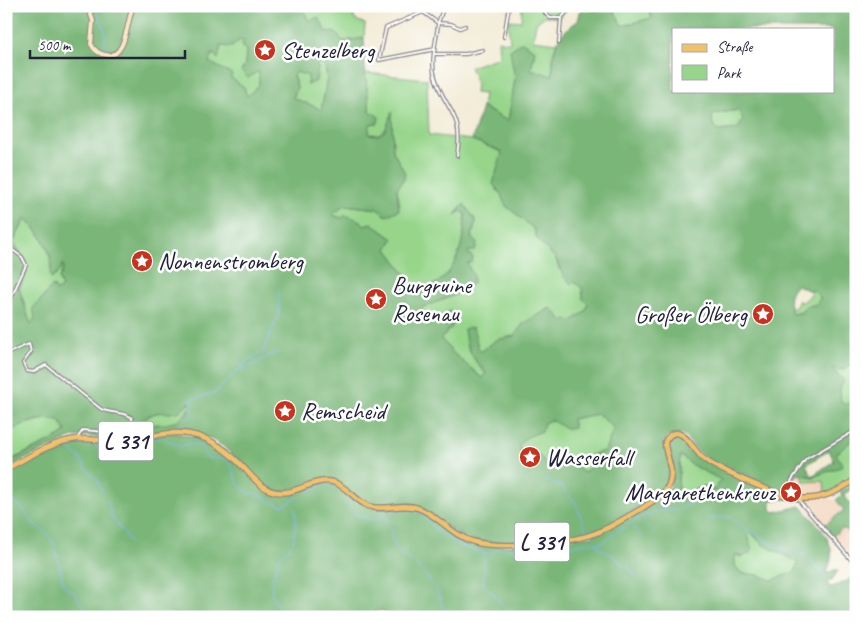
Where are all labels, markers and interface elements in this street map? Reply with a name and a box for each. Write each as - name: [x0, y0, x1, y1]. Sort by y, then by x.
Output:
- scale bar: [30, 28, 185, 60]
- legend: [672, 28, 834, 92]
- place label: Stenzelberg: [281, 35, 376, 65]
- text: 500 m: [38, 36, 72, 55]
- place icon: Stenzelberg: [253, 38, 277, 62]
- text: Straße: [717, 38, 753, 57]
- text: Park: [717, 64, 742, 83]
- place label: Nonnenstromberg: [158, 246, 305, 276]
- place icon: Nonnenstromberg: [130, 249, 154, 273]
- place label: Burgruine Rosenau: [392, 270, 473, 328]
- place icon: Burgruine Rosenau: [364, 287, 388, 311]
- place label: Großer Ölberg: [635, 299, 748, 329]
- place icon: Großer Ölberg: [751, 302, 775, 326]
- place label: Remscheid: [301, 396, 388, 426]
- place icon: Remscheid: [273, 399, 297, 423]
- road number: L 331: [98, 422, 154, 461]
- place label: Wasserfall: [546, 442, 635, 472]
- place icon: Wasserfall: [518, 445, 542, 469]
- place label: Margarethenkreuz: [625, 477, 776, 507]
- place icon: Margarethenkreuz: [779, 480, 803, 504]
- road number: L 331: [514, 522, 570, 562]

